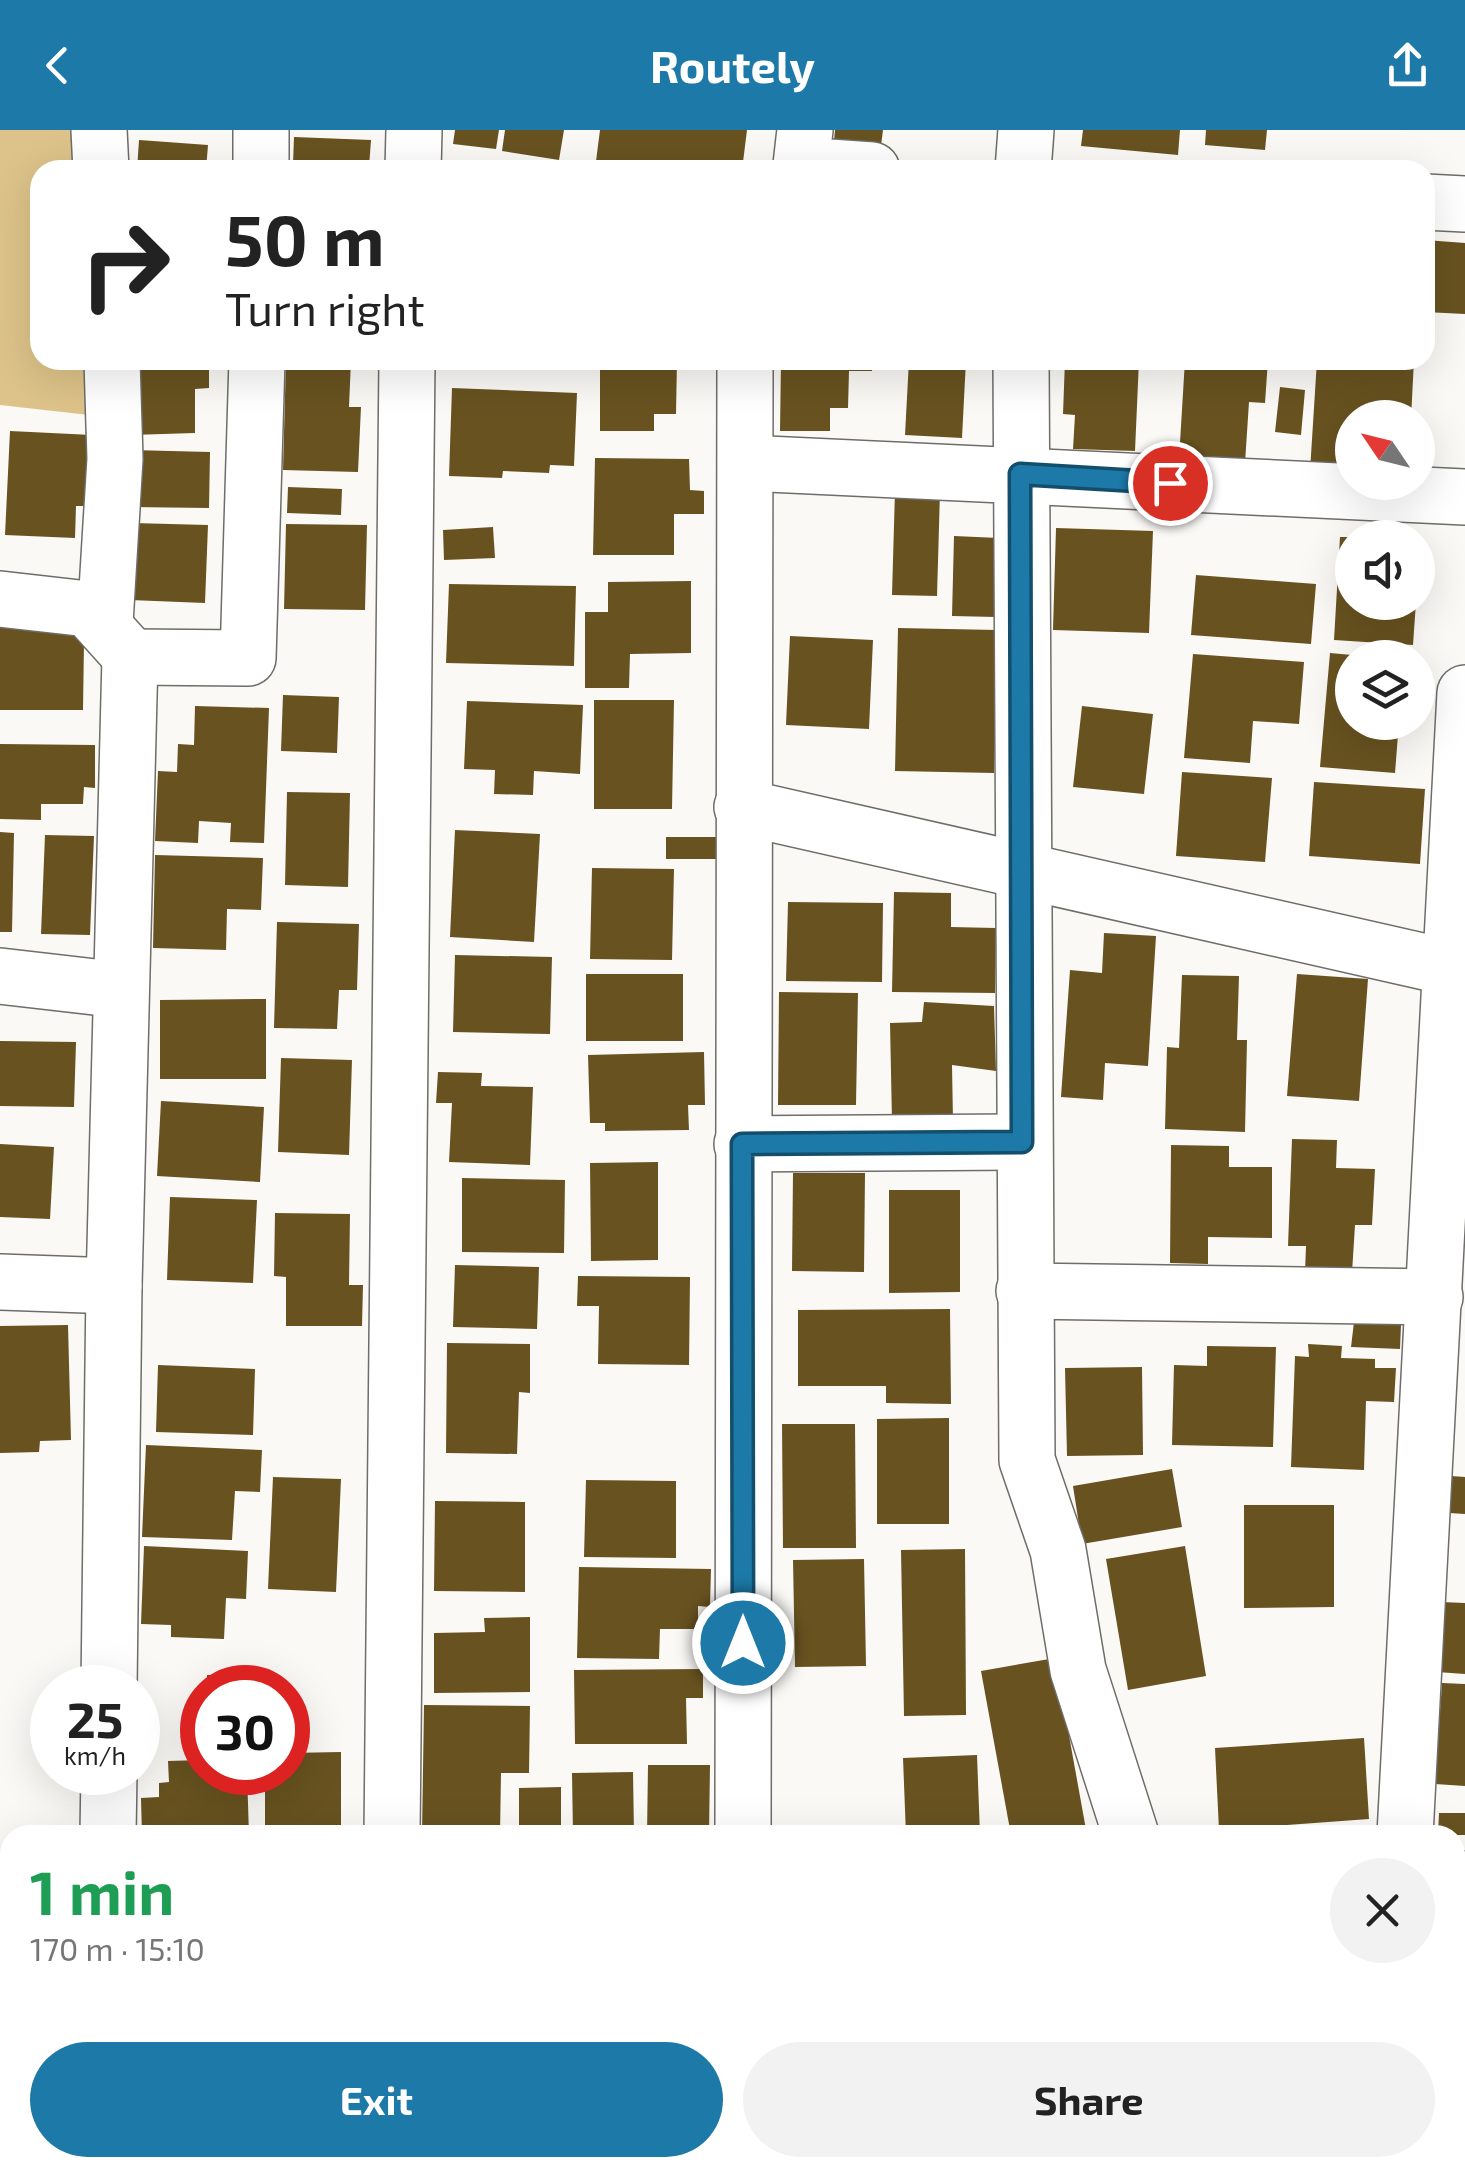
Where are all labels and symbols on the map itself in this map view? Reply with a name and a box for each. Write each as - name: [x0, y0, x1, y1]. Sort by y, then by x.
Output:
- north arrow: [1335, 400, 1435, 500]
- pin: [1128, 441, 1213, 526]
- position arrow: [691, 1591, 795, 1695]
- speed limit sign: 30: [180, 1665, 310, 1795]

